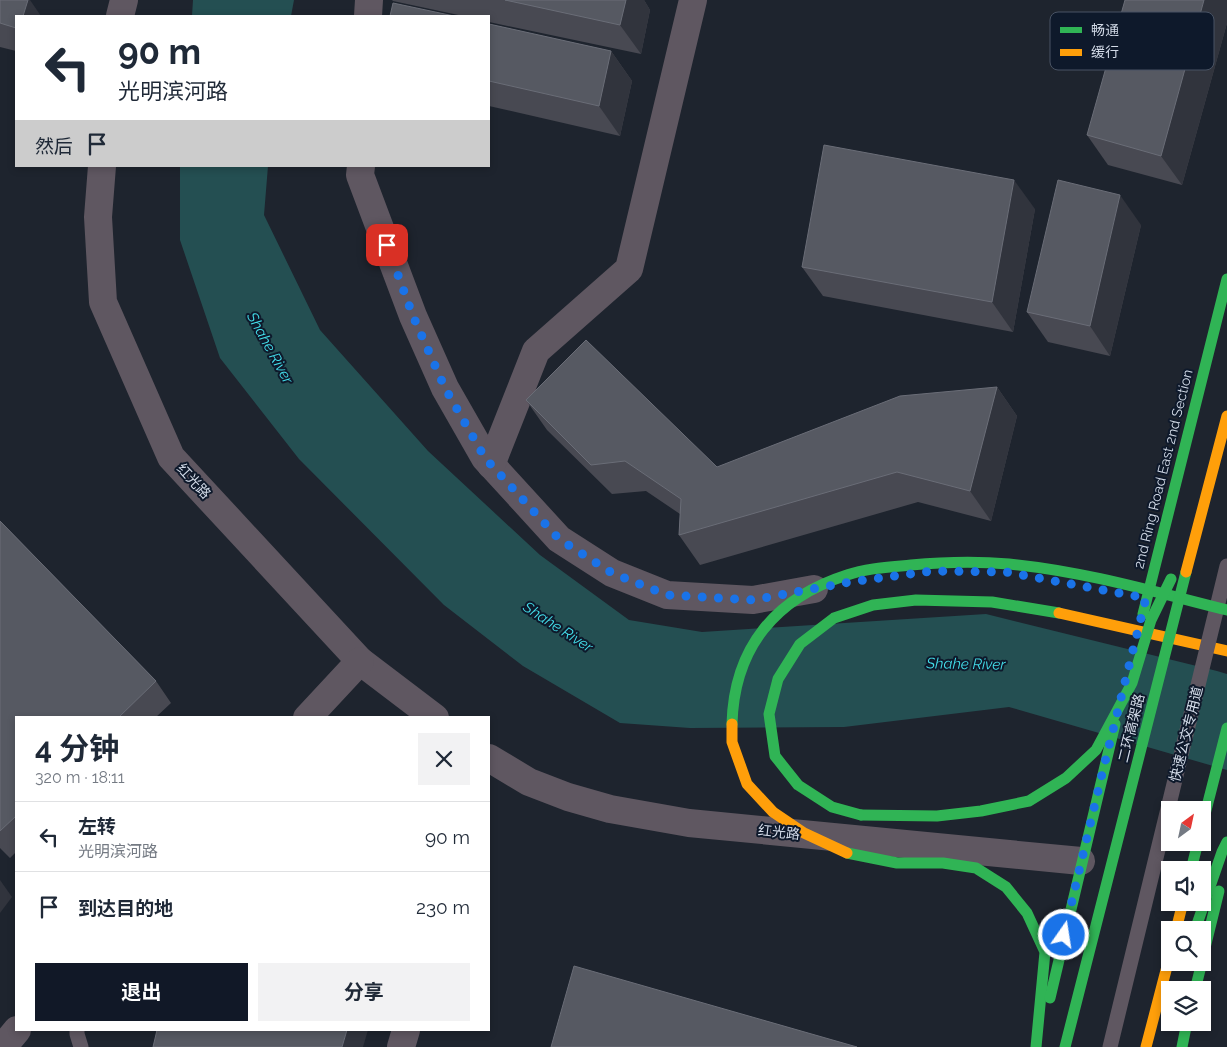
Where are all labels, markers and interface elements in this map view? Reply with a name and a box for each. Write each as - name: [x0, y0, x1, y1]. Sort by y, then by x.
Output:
- legend: [1050, 12, 1214, 70]
- text: 畅通: [1091, 22, 1119, 38]
- text: 90 m: [118, 31, 201, 72]
- icon: left: [35, 35, 100, 100]
- text: 缓行: [1091, 44, 1119, 60]
- text: 光明滨河路: [118, 78, 228, 104]
- icon: arrive: [83, 130, 111, 158]
- text: 然后: [35, 135, 73, 157]
- pin: [366, 224, 408, 266]
- icon: arrive: [373, 231, 401, 259]
- water label: Shahe River: [242, 308, 297, 388]
- street label: 2nd Ring Road East 2nd Section: [1130, 368, 1196, 570]
- street label: 红光路: [174, 460, 214, 502]
- water label: Shahe River: [519, 597, 597, 657]
- water label: Shahe River: [925, 654, 1007, 674]
- street label: 快速公交专用道: [1166, 685, 1206, 783]
- street label: 二环高架路: [1115, 692, 1147, 764]
- text: 4 分钟: [35, 731, 119, 766]
- button: close: [418, 733, 470, 785]
- text: 320 m · 18:11: [35, 768, 125, 787]
- north arrow: [1161, 801, 1211, 851]
- map controls: [1161, 801, 1211, 1031]
- text: 左转: [78, 815, 116, 837]
- street label: 红光路: [757, 822, 801, 842]
- icon: left: [35, 823, 63, 851]
- text: 90 m: [425, 826, 470, 848]
- text: 光明滨河路: [78, 842, 158, 861]
- button: sound: [1161, 861, 1211, 911]
- icon: arrive: [35, 893, 63, 921]
- text: 230 m: [416, 896, 470, 918]
- text: 到达目的地: [78, 897, 173, 919]
- position arrow: [1037, 908, 1089, 960]
- button: search: [1161, 921, 1211, 971]
- button: 退出: [35, 963, 248, 1021]
- button: 分享: [258, 963, 470, 1021]
- button: layers: [1161, 981, 1211, 1031]

